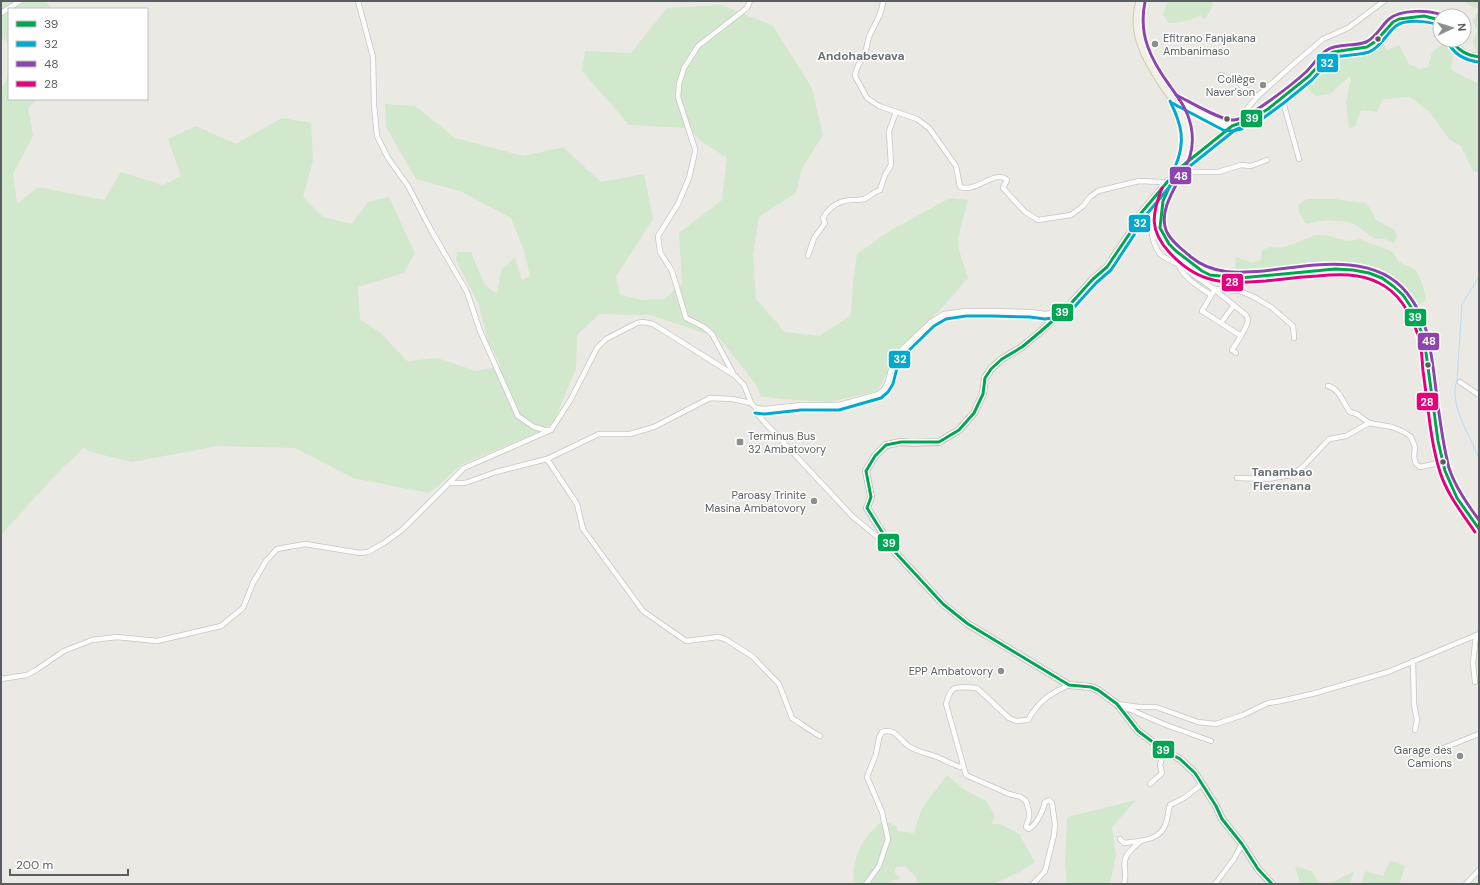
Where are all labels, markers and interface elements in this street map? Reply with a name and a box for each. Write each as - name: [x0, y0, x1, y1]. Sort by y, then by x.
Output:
- legend: [8, 8, 148, 100]
- north arrow: [1432, 8, 1472, 48]
- text: 39: [44, 16, 58, 32]
- text: N: [1455, 23, 1469, 32]
- place label: Efitrano Fanjakana Ambanimaso: [1163, 31, 1256, 58]
- unlabelled marker: [1373, 34, 1383, 44]
- text: 32: [44, 36, 58, 52]
- marker: Efitrano Fanjakana Ambanimaso: [1150, 39, 1160, 49]
- district label: Andohabevava: [817, 48, 905, 64]
- line badge: 32: [1316, 53, 1339, 73]
- text: 48: [44, 56, 59, 72]
- text: 32: [1321, 56, 1333, 70]
- place label: Collège Naver'son: [1206, 72, 1255, 99]
- text: 28: [44, 76, 58, 92]
- marker: Collège Naver'son: [1258, 80, 1268, 90]
- line badge: 39: [1240, 109, 1263, 128]
- text: 39: [1245, 111, 1259, 125]
- unlabelled marker: [1222, 114, 1232, 124]
- line badge: 48: [1169, 166, 1192, 185]
- text: 48: [1174, 169, 1188, 183]
- line badge: 32: [1128, 214, 1151, 233]
- text: 32: [1134, 216, 1146, 230]
- line badge: 28: [1221, 273, 1244, 292]
- text: 28: [1225, 275, 1239, 289]
- line badge: 39: [1051, 303, 1074, 322]
- text: 39: [1055, 305, 1069, 319]
- line badge: 39: [1404, 308, 1427, 327]
- text: 39: [1408, 310, 1422, 324]
- line badge: 48: [1417, 332, 1440, 351]
- text: 48: [1422, 334, 1436, 348]
- line badge: 32: [888, 350, 911, 369]
- text: 32: [894, 352, 906, 366]
- unlabelled marker: [1423, 360, 1433, 370]
- line badge: 28: [1416, 392, 1439, 411]
- text: 28: [1420, 395, 1434, 409]
- place label: Terminus Bus 32 Ambatovory: [748, 429, 826, 456]
- marker: Terminus Bus 32 Ambatovory: [735, 437, 745, 447]
- unlabelled marker: [1438, 457, 1448, 467]
- district label: Tanambao Fierenana: [1251, 464, 1313, 494]
- place label: Paroasy Trinite Masina Ambatovory: [705, 488, 806, 515]
- marker: Paroasy Trinite Masina Ambatovory: [809, 496, 819, 506]
- line badge: 39: [877, 533, 900, 552]
- text: 39: [882, 536, 896, 550]
- place label: EPP Ambatovory: [909, 664, 993, 678]
- marker: EPP Ambatovory: [996, 666, 1006, 676]
- line badge: 39: [1152, 740, 1175, 759]
- text: 39: [1156, 743, 1170, 757]
- place label: Garage des Camions: [1394, 743, 1452, 770]
- marker: Garage des Camions: [1455, 751, 1465, 761]
- scale bar: [10, 851, 128, 877]
- text: 200 m: [16, 857, 53, 873]

